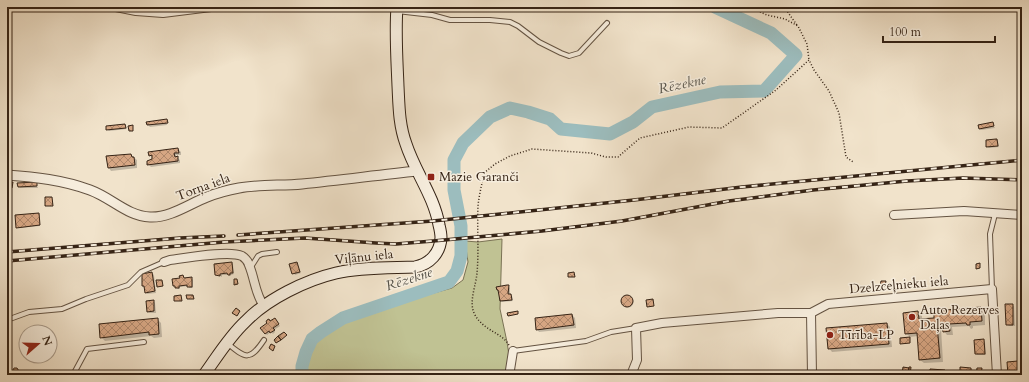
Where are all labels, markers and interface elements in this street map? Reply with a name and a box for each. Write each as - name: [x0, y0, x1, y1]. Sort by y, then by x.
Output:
- scale bar: [883, 18, 995, 44]
- text: 100 m: [889, 24, 922, 40]
- water label: Rēzekne: [657, 70, 708, 98]
- place label: Mazie Garanči: [439, 168, 519, 186]
- street label: Torņa iela: [173, 169, 233, 205]
- marker: Mazie Garanči: [426, 172, 436, 182]
- street label: Viļānu iela: [334, 245, 394, 269]
- water label: Rēzekne: [383, 262, 435, 295]
- street label: Dzelzceļnieku iela: [849, 272, 950, 298]
- place label: Auto Rezerves Daļas: [920, 301, 999, 334]
- marker: Auto Rezerves Daļas: [907, 312, 917, 322]
- north arrow: [18, 324, 58, 364]
- place label: Tīrība-LP: [838, 326, 894, 344]
- marker: Tīrība-LP: [825, 330, 835, 340]
- text: N: [38, 334, 56, 348]

